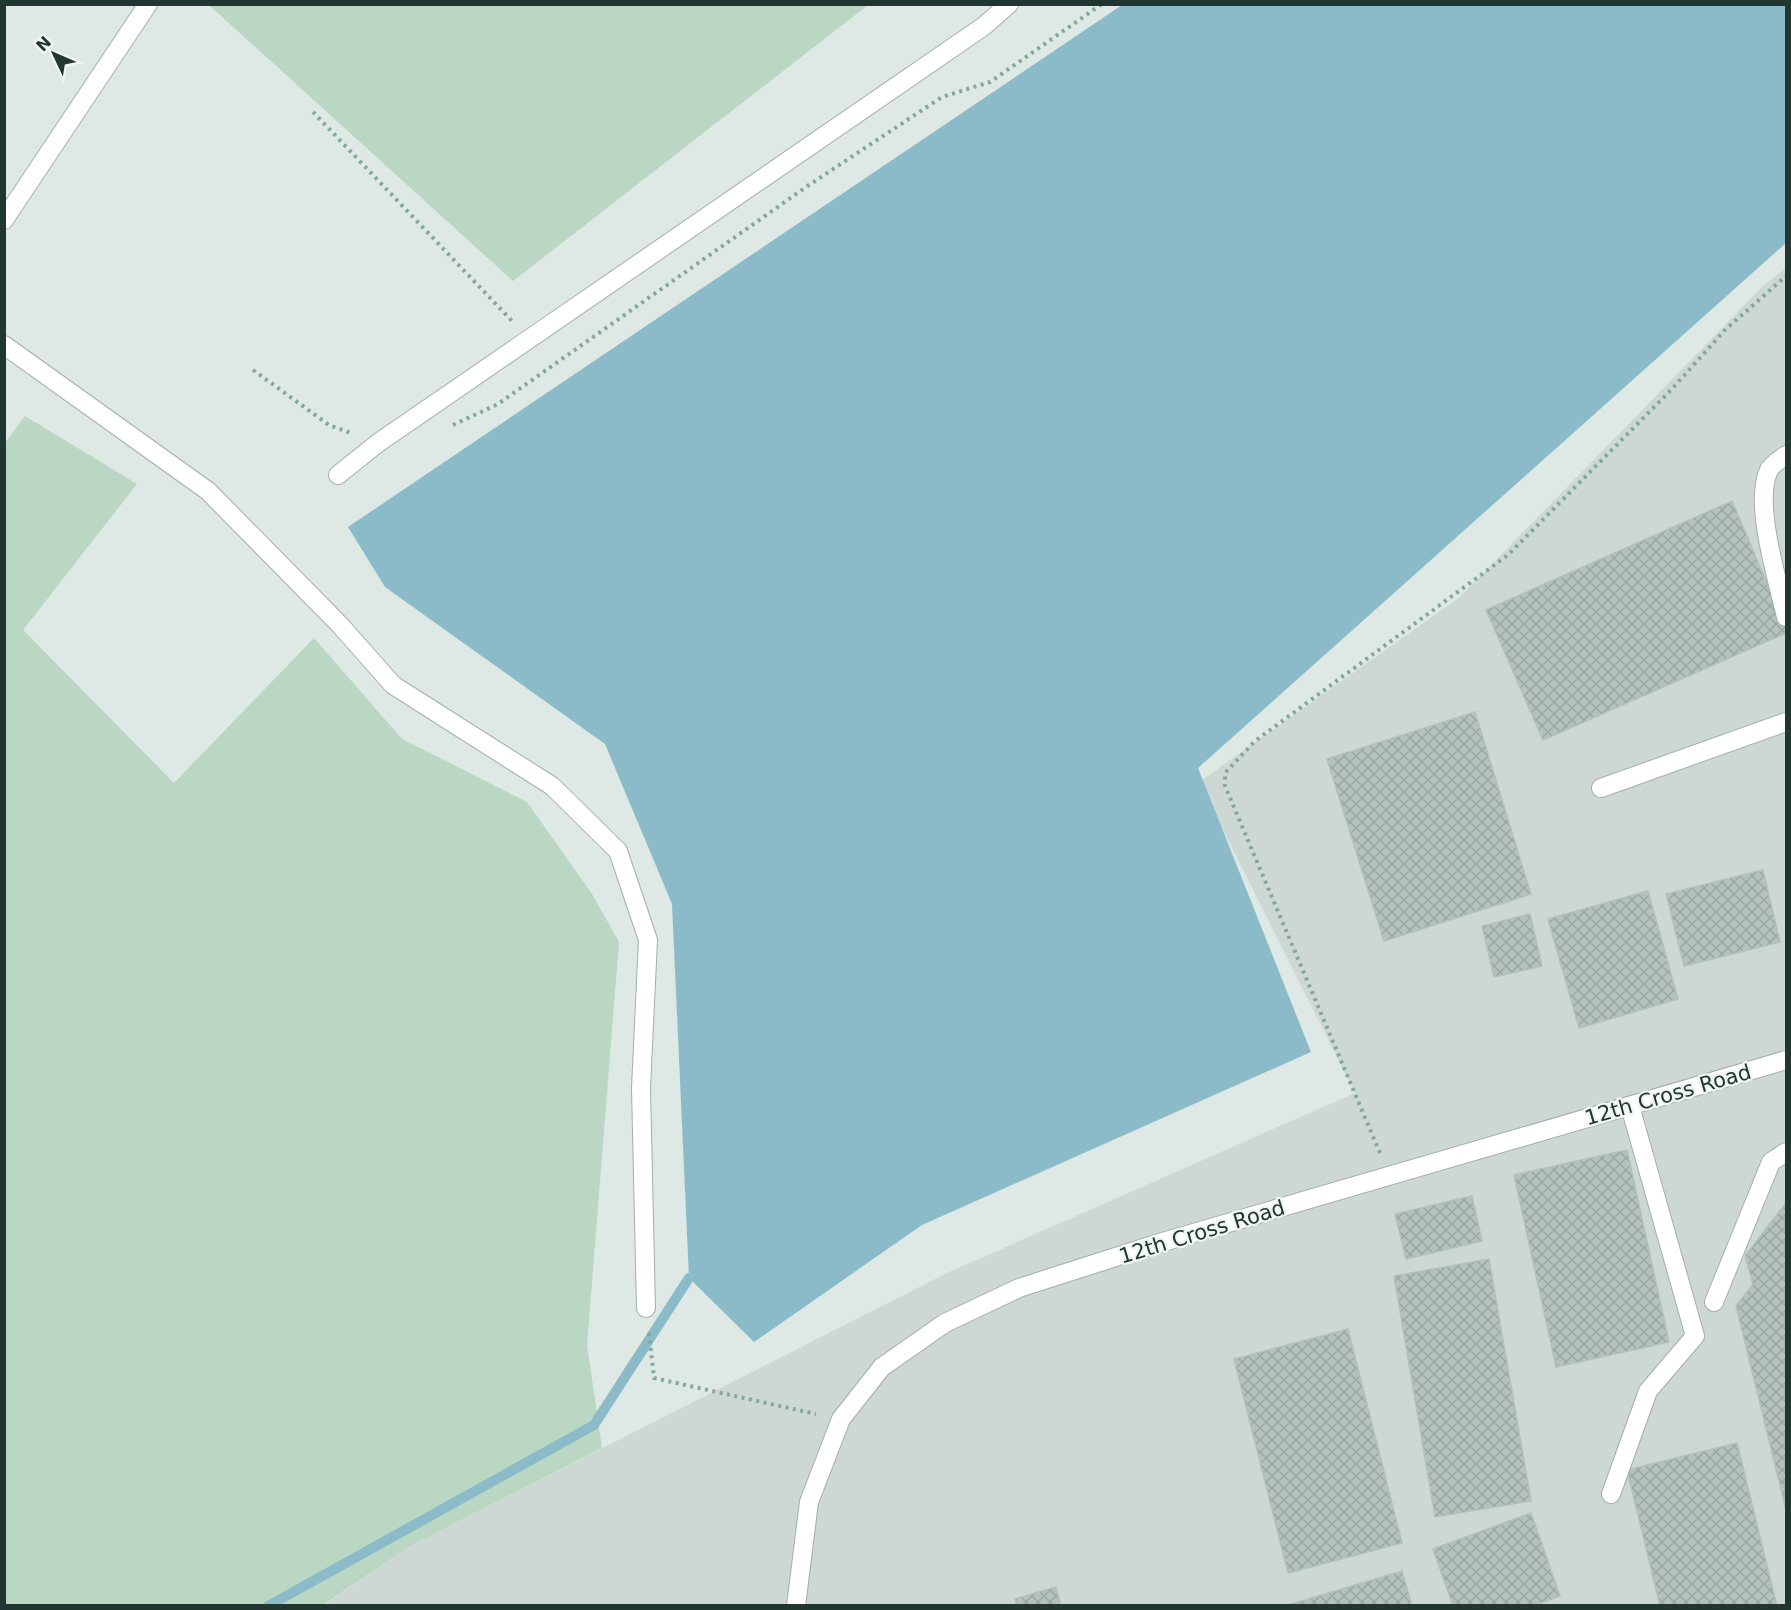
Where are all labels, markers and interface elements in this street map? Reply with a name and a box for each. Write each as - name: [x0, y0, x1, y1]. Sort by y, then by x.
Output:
- north arrow: [24, 24, 84, 84]
- text: N: [32, 33, 55, 55]
- street label: 12th Cross Road: [1582, 1060, 1754, 1130]
- street label: 12th Cross Road: [1116, 1195, 1288, 1269]

